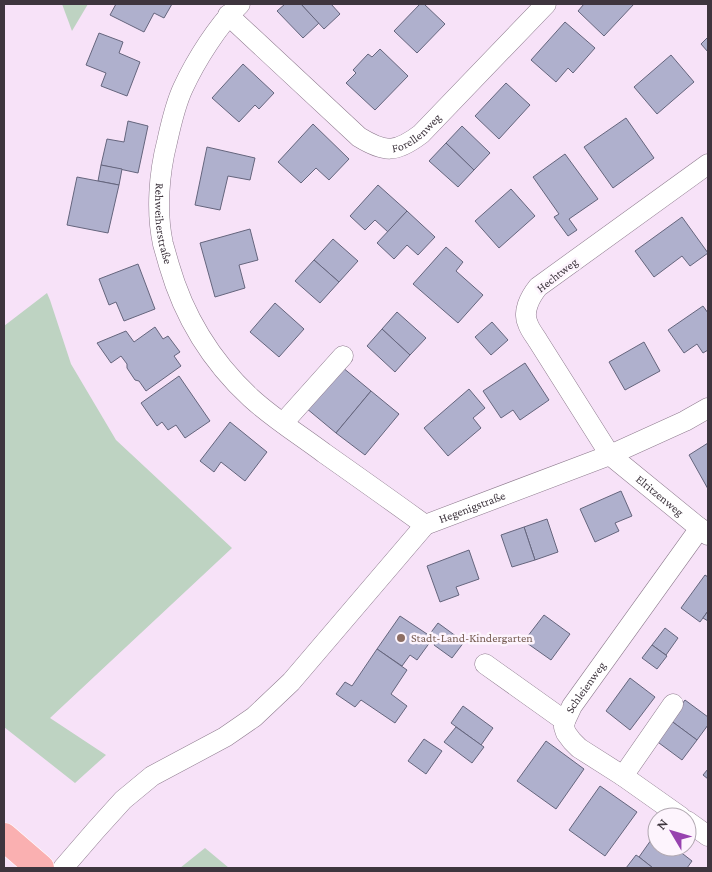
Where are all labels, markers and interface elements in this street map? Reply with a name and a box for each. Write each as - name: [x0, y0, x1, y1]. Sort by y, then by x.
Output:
- street label: Forellenweg: [391, 110, 444, 156]
- street label: Rehweiherstraße: [152, 183, 175, 266]
- street label: Hechtweg: [534, 255, 580, 295]
- street label: Elritzenweg: [633, 472, 687, 519]
- street label: Hegenigstraße: [437, 488, 507, 526]
- place label: Stadt-Land-Kindergarten: [411, 631, 533, 645]
- marker: Stadt-Land-Kindergarten: [395, 632, 407, 644]
- street label: Schleienweg: [563, 659, 609, 715]
- north arrow: [647, 807, 697, 857]
- text: N: [653, 815, 671, 833]

